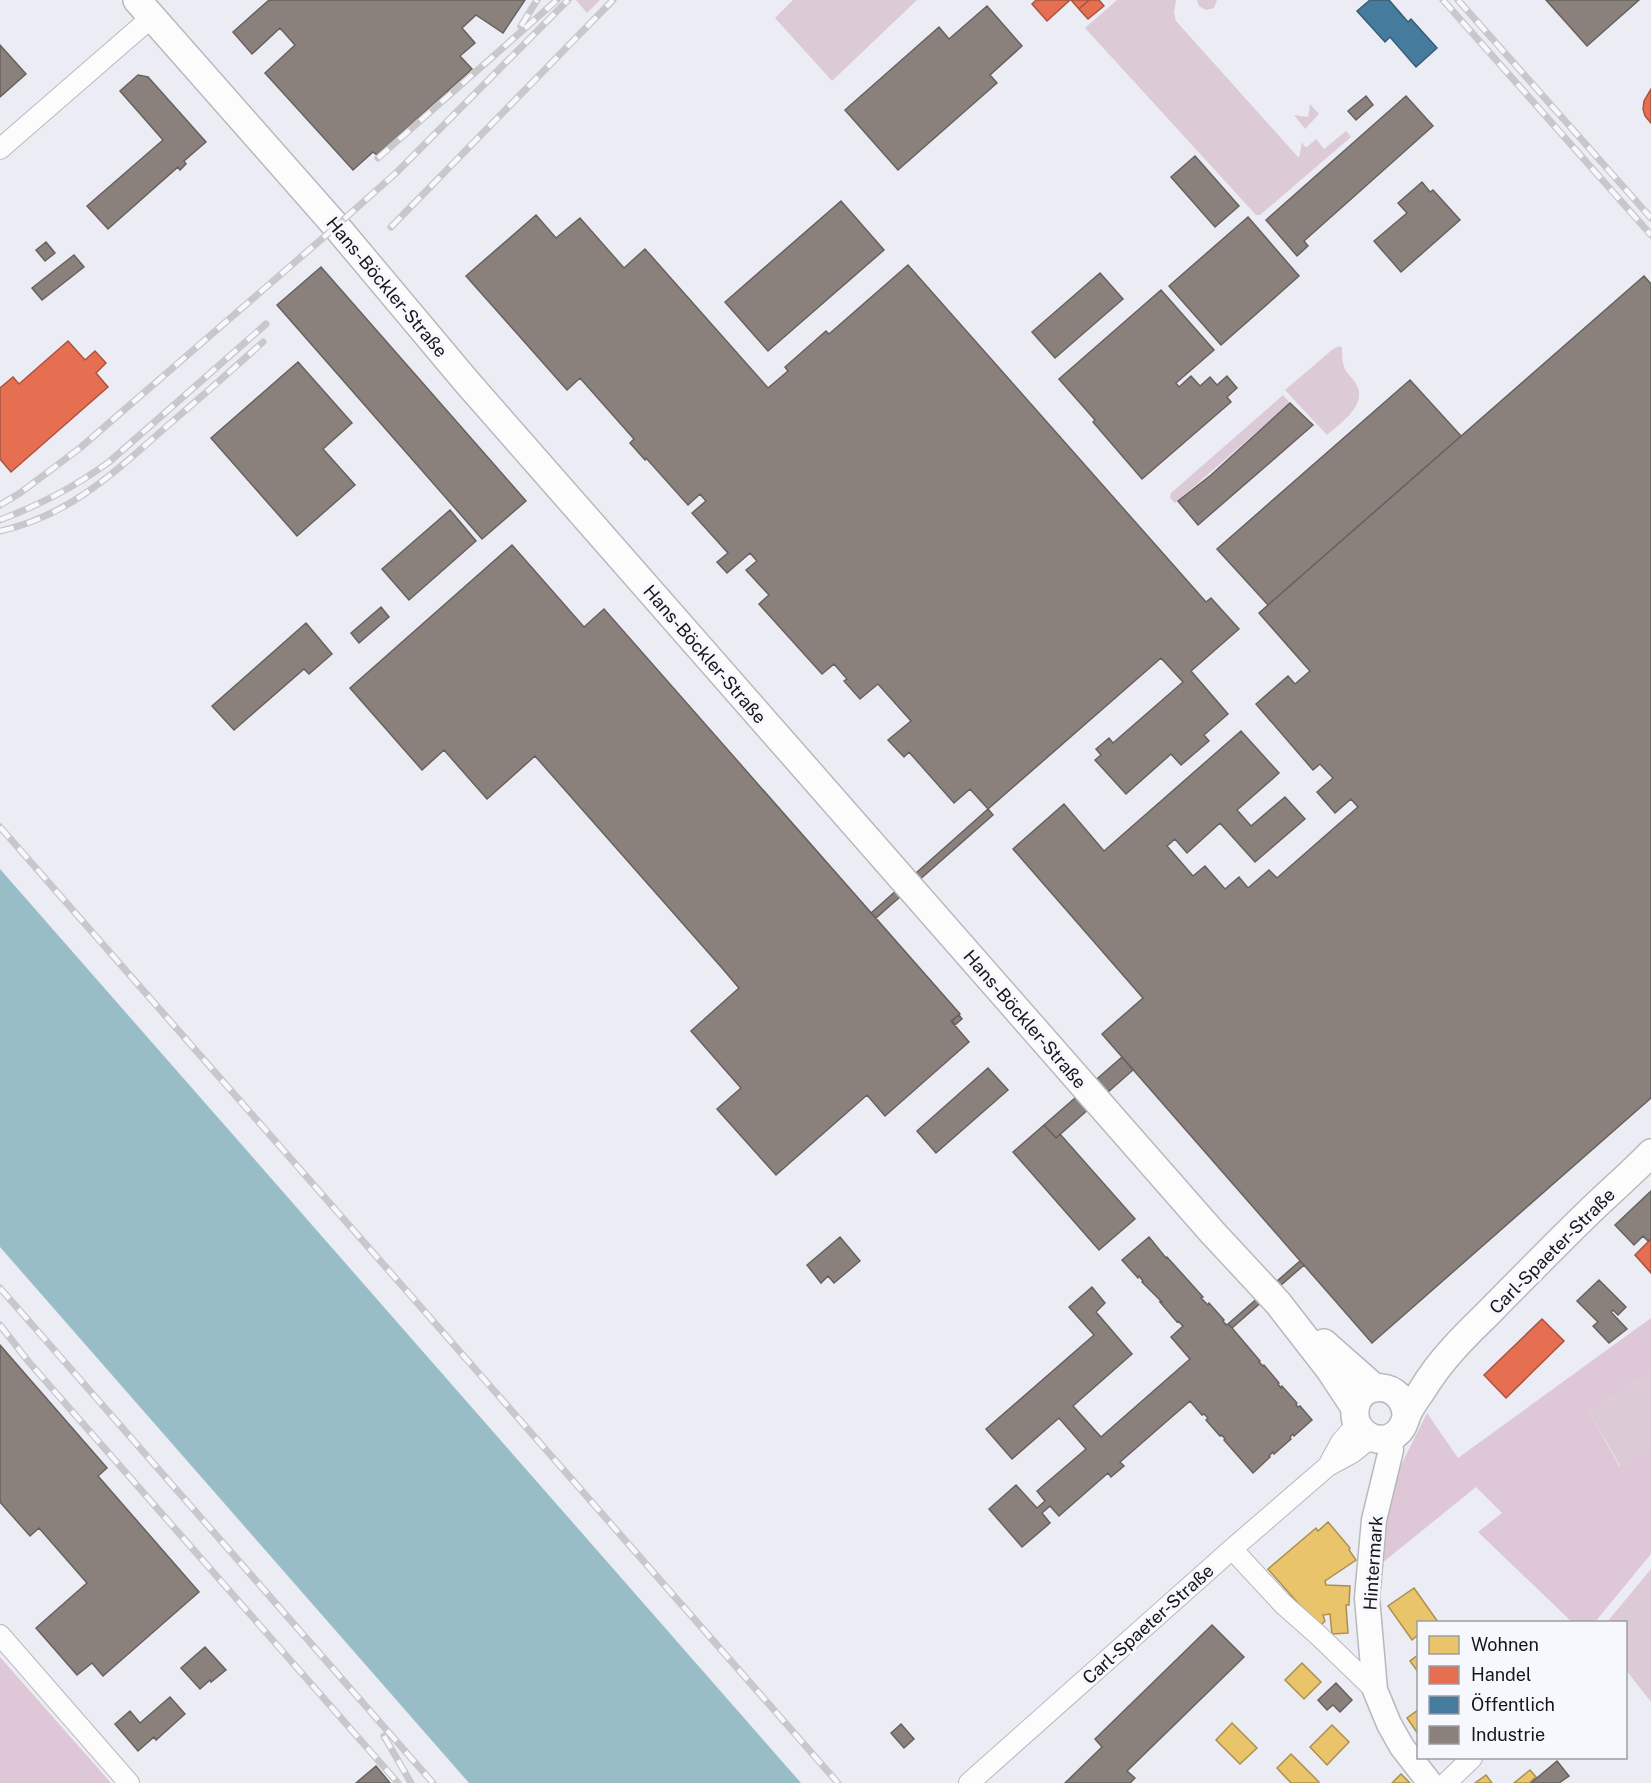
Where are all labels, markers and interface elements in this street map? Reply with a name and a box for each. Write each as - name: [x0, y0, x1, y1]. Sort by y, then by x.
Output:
- street label: Hans-Böckler-Straße: [322, 213, 452, 361]
- street label: Hans-Böckler-Straße: [639, 580, 771, 728]
- street label: Hans-Böckler-Straße: [959, 945, 1091, 1093]
- street label: Carl-Spaeter-Straße: [1485, 1184, 1619, 1318]
- street label: Hintermark: [1359, 1515, 1387, 1611]
- street label: Carl-Spaeter-Straße: [1078, 1560, 1218, 1688]
- legend: [1417, 1621, 1627, 1759]
- text: Wohnen: [1471, 1634, 1539, 1655]
- text: Handel: [1471, 1664, 1531, 1685]
- text: Öffentlich: [1471, 1693, 1555, 1715]
- text: Industrie: [1471, 1724, 1545, 1745]

